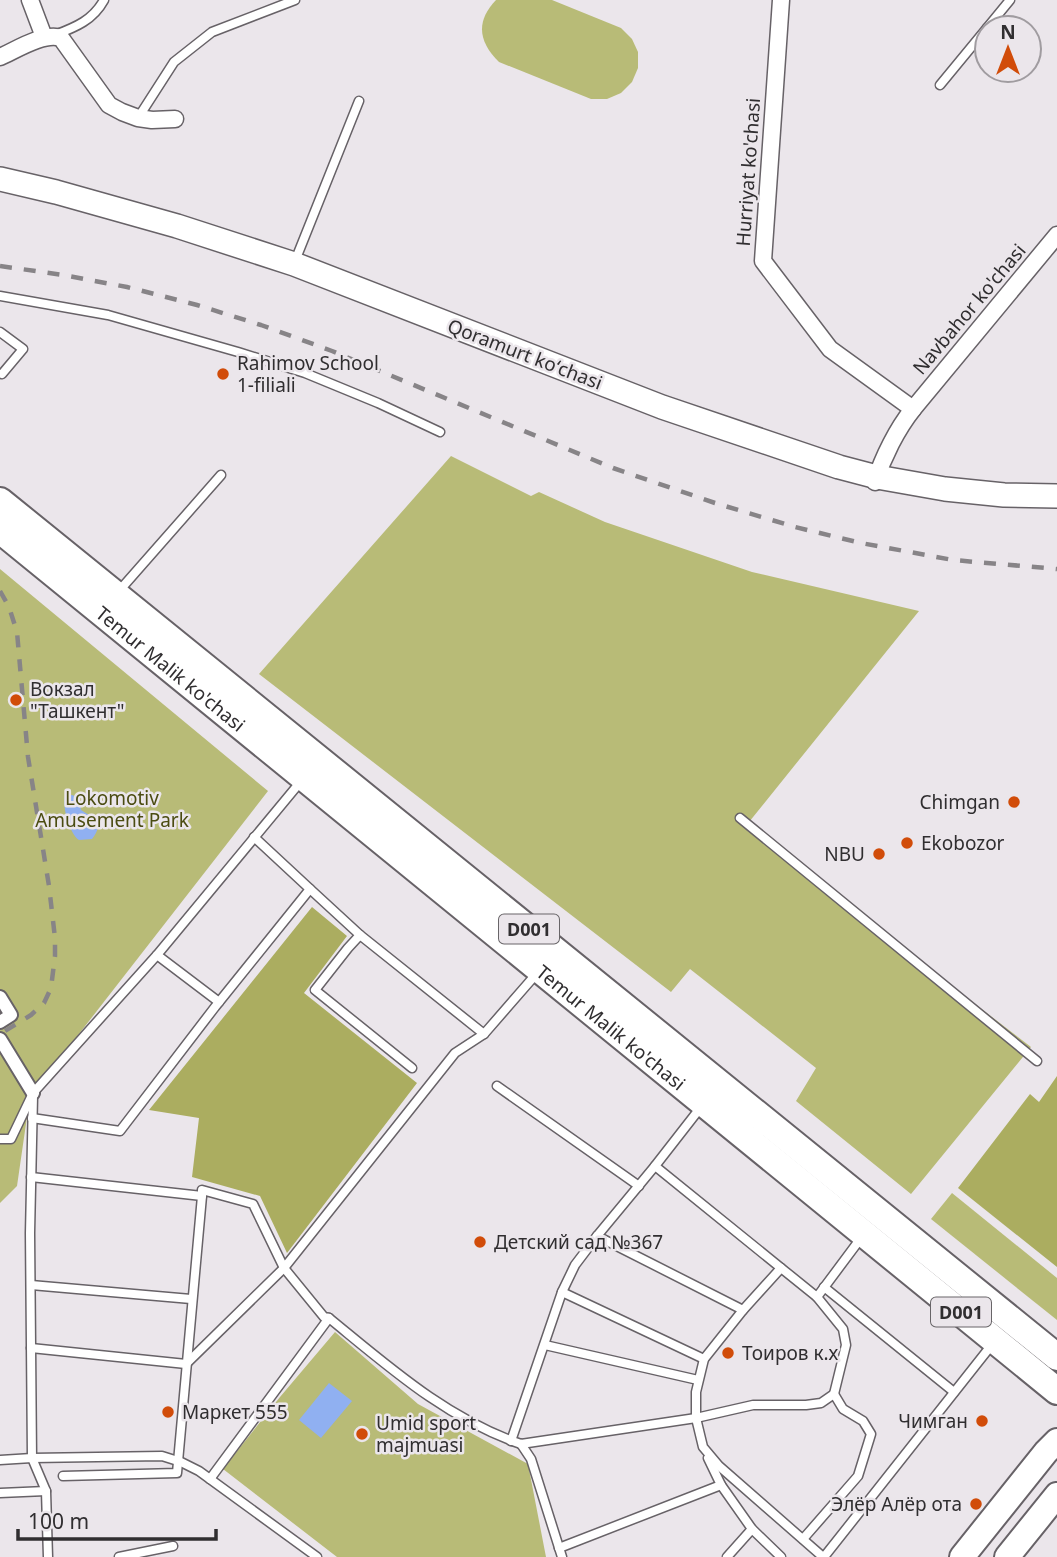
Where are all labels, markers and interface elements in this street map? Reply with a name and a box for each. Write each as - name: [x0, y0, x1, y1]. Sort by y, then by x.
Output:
- north arrow: [973, 14, 1043, 84]
- text: N: [1000, 19, 1016, 45]
- street label: Hurriyat ko'chasi: [730, 97, 766, 247]
- street label: Navbahor ko'chasi: [907, 238, 1031, 380]
- street label: Qoramurt koʻchasi: [444, 312, 606, 396]
- place label: Rahimov School 1-filiali: [237, 350, 379, 398]
- marker: Rahimov School 1-filiali: [215, 366, 231, 382]
- street label: Temur Malik ko'chasi: [91, 600, 251, 738]
- place label: Вокзал "Ташкент": [30, 676, 125, 724]
- marker: Вокзал "Ташкент": [8, 692, 24, 708]
- park label: Lokomotiv Amusement Park: [35, 785, 189, 833]
- place label: Chimgan: [919, 789, 1000, 815]
- marker: Chimgan: [1006, 794, 1022, 810]
- place label: Ekobozor: [921, 830, 1005, 856]
- marker: Ekobozor: [899, 835, 915, 851]
- place label: NBU: [824, 841, 865, 867]
- marker: NBU: [871, 846, 887, 862]
- road number: D001: [499, 914, 559, 944]
- street label: Temur Malik ko'chasi: [531, 959, 691, 1096]
- place label: Детский сад №367: [494, 1229, 663, 1255]
- marker: Детский сад №367: [472, 1234, 488, 1250]
- road number: D001: [931, 1297, 991, 1326]
- place label: Тоиров к.х: [742, 1340, 839, 1366]
- marker: Тоиров к.х: [720, 1345, 736, 1361]
- place label: Маркет 555: [182, 1399, 288, 1425]
- marker: Маркет 555: [160, 1404, 176, 1420]
- place label: Чимган: [898, 1408, 968, 1434]
- place label: Umid sport majmuasi: [376, 1410, 476, 1458]
- marker: Чимган: [974, 1413, 990, 1429]
- marker: Umid sport majmuasi: [354, 1426, 370, 1442]
- place label: Элёр Алёр ота: [831, 1491, 962, 1517]
- marker: Элёр Алёр ота: [968, 1496, 984, 1512]
- scale bar: [18, 1498, 215, 1542]
- text: 100 m: [28, 1507, 89, 1535]

